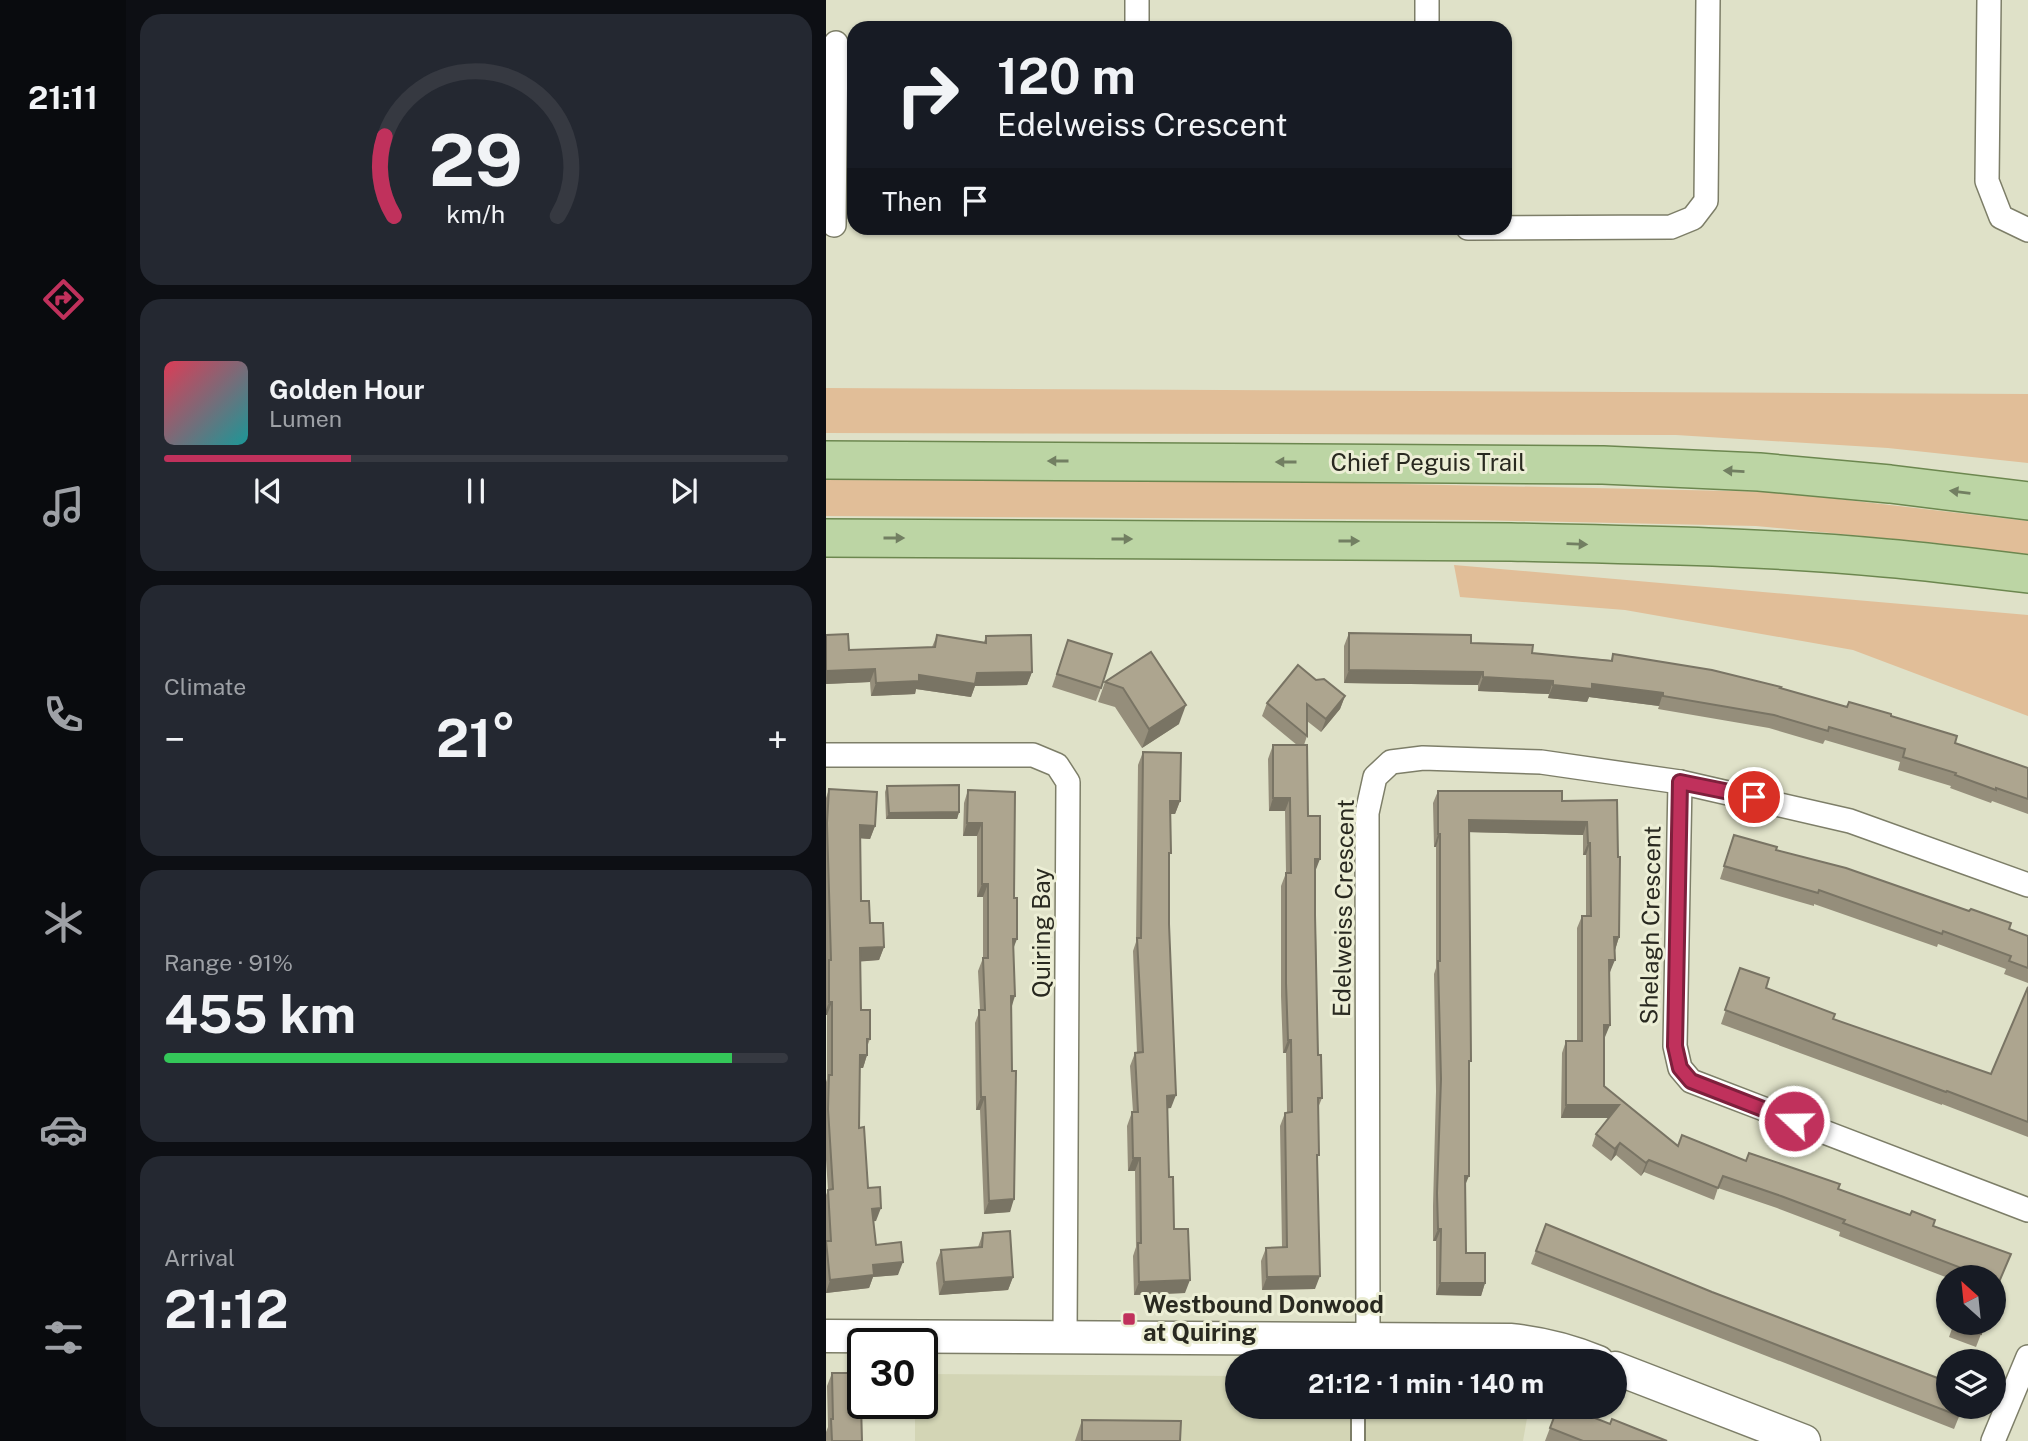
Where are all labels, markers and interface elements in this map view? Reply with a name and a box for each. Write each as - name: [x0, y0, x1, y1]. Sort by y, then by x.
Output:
- text: 120 m: [997, 47, 1136, 105]
- icon: right: [882, 49, 973, 140]
- text: 21:11: [28, 79, 98, 116]
- text: Edelweiss Crescent: [997, 106, 1288, 143]
- text: 29: [429, 117, 523, 202]
- icon: arrive: [956, 182, 994, 220]
- text: Then: [882, 186, 942, 217]
- text: km/h: [447, 199, 505, 229]
- icon: directions: [39, 275, 88, 324]
- text: Golden Hour: [269, 374, 424, 405]
- text: Lumen: [269, 405, 342, 432]
- street label: Chief Peguis Trail: [1331, 448, 1525, 476]
- one-way arrow: [1047, 455, 1069, 467]
- one-way arrow: [1275, 456, 1297, 468]
- one-way arrow: [1723, 465, 1745, 476]
- icon: previous: [249, 472, 287, 510]
- icon: pause: [457, 472, 495, 510]
- icon: next: [665, 472, 703, 510]
- icon: music: [39, 482, 88, 531]
- one-way arrow: [1949, 487, 1971, 498]
- one-way arrow: [883, 532, 905, 544]
- one-way arrow: [1111, 533, 1133, 545]
- one-way arrow: [1338, 535, 1360, 547]
- one-way arrow: [1566, 538, 1588, 549]
- text: Climate: [164, 673, 246, 700]
- icon: phone: [39, 690, 88, 739]
- text: 21°: [436, 708, 516, 769]
- text: −: [164, 717, 185, 762]
- text: +: [767, 717, 788, 762]
- pin: [1724, 767, 1784, 827]
- icon: arrive: [1735, 778, 1773, 816]
- street label: Edelweiss Crescent: [1327, 799, 1359, 1017]
- street label: Shelagh Crescent: [1634, 825, 1666, 1025]
- street label: Quiring Bay: [1027, 868, 1055, 998]
- icon: climate: [39, 898, 88, 947]
- text: Range · 91%: [164, 949, 293, 976]
- text: 455 km: [164, 984, 356, 1045]
- position arrow: [1757, 1084, 1831, 1158]
- icon: car: [39, 1105, 88, 1154]
- text: Arrival: [164, 1244, 235, 1271]
- north arrow: [1936, 1265, 2006, 1335]
- map controls: [1936, 1265, 2006, 1419]
- text: 21:12: [164, 1279, 289, 1340]
- place label: Westbound Donwood at Quiring: [1143, 1290, 1384, 1346]
- marker: Westbound Donwood at Quiring: [1121, 1311, 1137, 1327]
- icon: filters: [39, 1313, 88, 1362]
- speed limit sign: 30: [847, 1328, 938, 1419]
- button: layers: [1936, 1349, 2006, 1419]
- text: 21:12 · 1 min · 140 m: [1308, 1368, 1544, 1399]

